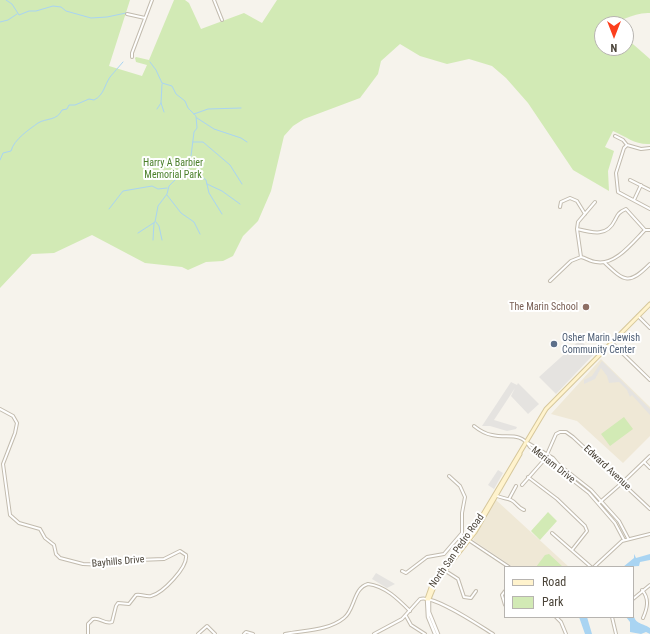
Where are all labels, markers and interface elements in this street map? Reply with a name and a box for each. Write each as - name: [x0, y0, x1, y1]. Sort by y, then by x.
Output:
- north arrow: [594, 16, 634, 56]
- text: N: [611, 41, 617, 54]
- park label: Harry A Barbier Memorial Park: [143, 157, 203, 180]
- place label: The Marin School: [509, 301, 578, 313]
- marker: The Marin School: [581, 302, 591, 312]
- place label: Osher Marin Jewish Community Center: [562, 332, 640, 356]
- marker: Osher Marin Jewish Community Center: [549, 339, 559, 349]
- street label: Edward Avenue: [581, 443, 633, 493]
- street label: Meriam Drive: [529, 444, 577, 486]
- street label: North San Pedro Road: [427, 512, 487, 590]
- street label: Bayhills Drive: [91, 554, 145, 570]
- legend: [504, 566, 634, 618]
- text: Road: [542, 575, 566, 589]
- text: Park: [542, 595, 563, 609]

